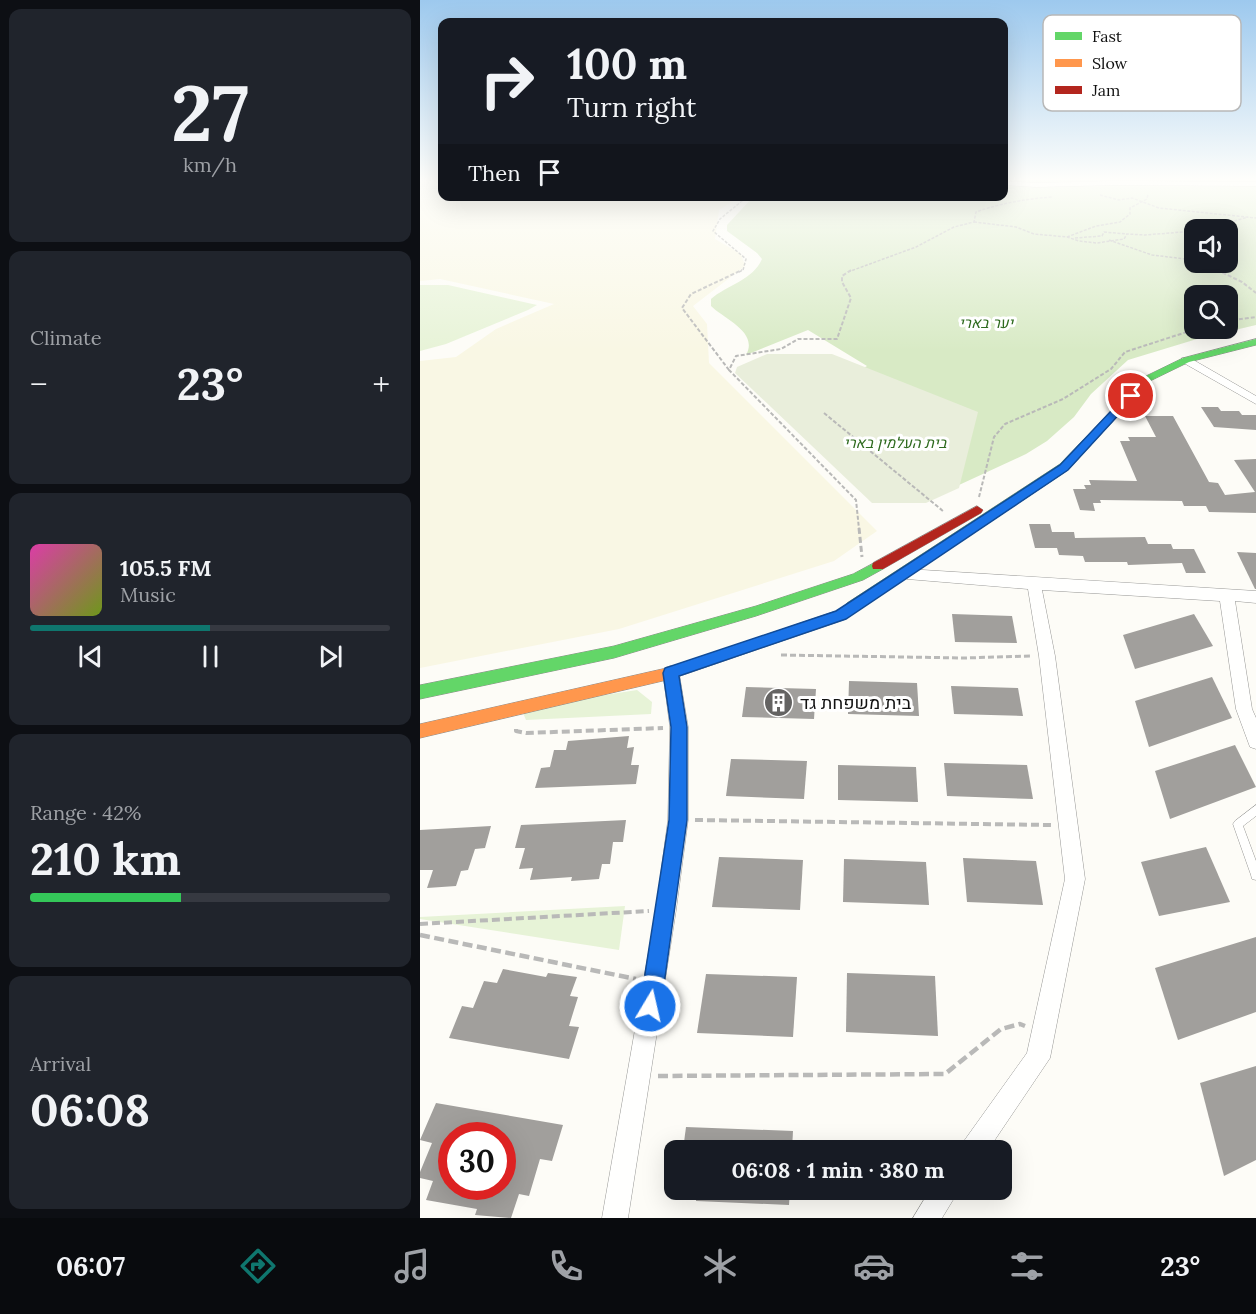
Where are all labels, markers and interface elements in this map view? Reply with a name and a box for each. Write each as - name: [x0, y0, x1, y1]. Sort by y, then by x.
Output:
- legend: [1043, 15, 1241, 111]
- text: Fast: [1092, 26, 1123, 46]
- text: 100 m: [567, 37, 687, 91]
- icon: right: [468, 42, 546, 120]
- text: Slow: [1092, 53, 1128, 73]
- text: 27: [171, 63, 249, 162]
- text: Jam: [1091, 80, 1120, 100]
- text: Turn right: [567, 90, 696, 124]
- text: km/h: [183, 152, 237, 177]
- icon: arrive: [533, 156, 566, 189]
- text: Then: [468, 159, 521, 187]
- map controls: [1184, 219, 1238, 339]
- button: sound: [1184, 219, 1238, 273]
- button: search: [1184, 285, 1238, 339]
- park label: יער בארי: [959, 313, 1014, 332]
- text: Climate: [30, 325, 102, 350]
- text: 23°: [177, 355, 243, 412]
- text: −: [30, 363, 48, 405]
- text: +: [372, 363, 390, 405]
- pin: [1105, 370, 1156, 421]
- icon: arrive: [1114, 379, 1147, 412]
- park label: בית העלמין בארי: [844, 433, 947, 452]
- text: 105.5 FM: [120, 554, 212, 582]
- text: Music: [120, 582, 176, 607]
- icon: previous: [74, 640, 107, 673]
- icon: pause: [194, 640, 227, 673]
- icon: next: [314, 640, 347, 673]
- building icon: בית משפחת גד: [763, 687, 795, 719]
- place label: בית משפחת גד: [800, 691, 912, 714]
- text: Range · 42%: [30, 800, 141, 825]
- text: 210 km: [30, 830, 181, 887]
- position arrow: [618, 974, 682, 1038]
- text: Arrival: [30, 1051, 91, 1076]
- text: 06:08: [30, 1081, 150, 1138]
- speed limit sign: 30: [438, 1122, 516, 1200]
- text: 06:08 · 1 min · 380 m: [732, 1156, 944, 1184]
- icon: directions: [237, 1245, 279, 1287]
- icon: music: [391, 1245, 433, 1287]
- icon: phone: [545, 1245, 587, 1287]
- icon: climate: [699, 1245, 741, 1287]
- icon: car: [853, 1245, 895, 1287]
- icon: filters: [1006, 1245, 1048, 1287]
- text: 06:07: [56, 1249, 125, 1283]
- text: 23°: [1160, 1249, 1200, 1283]

